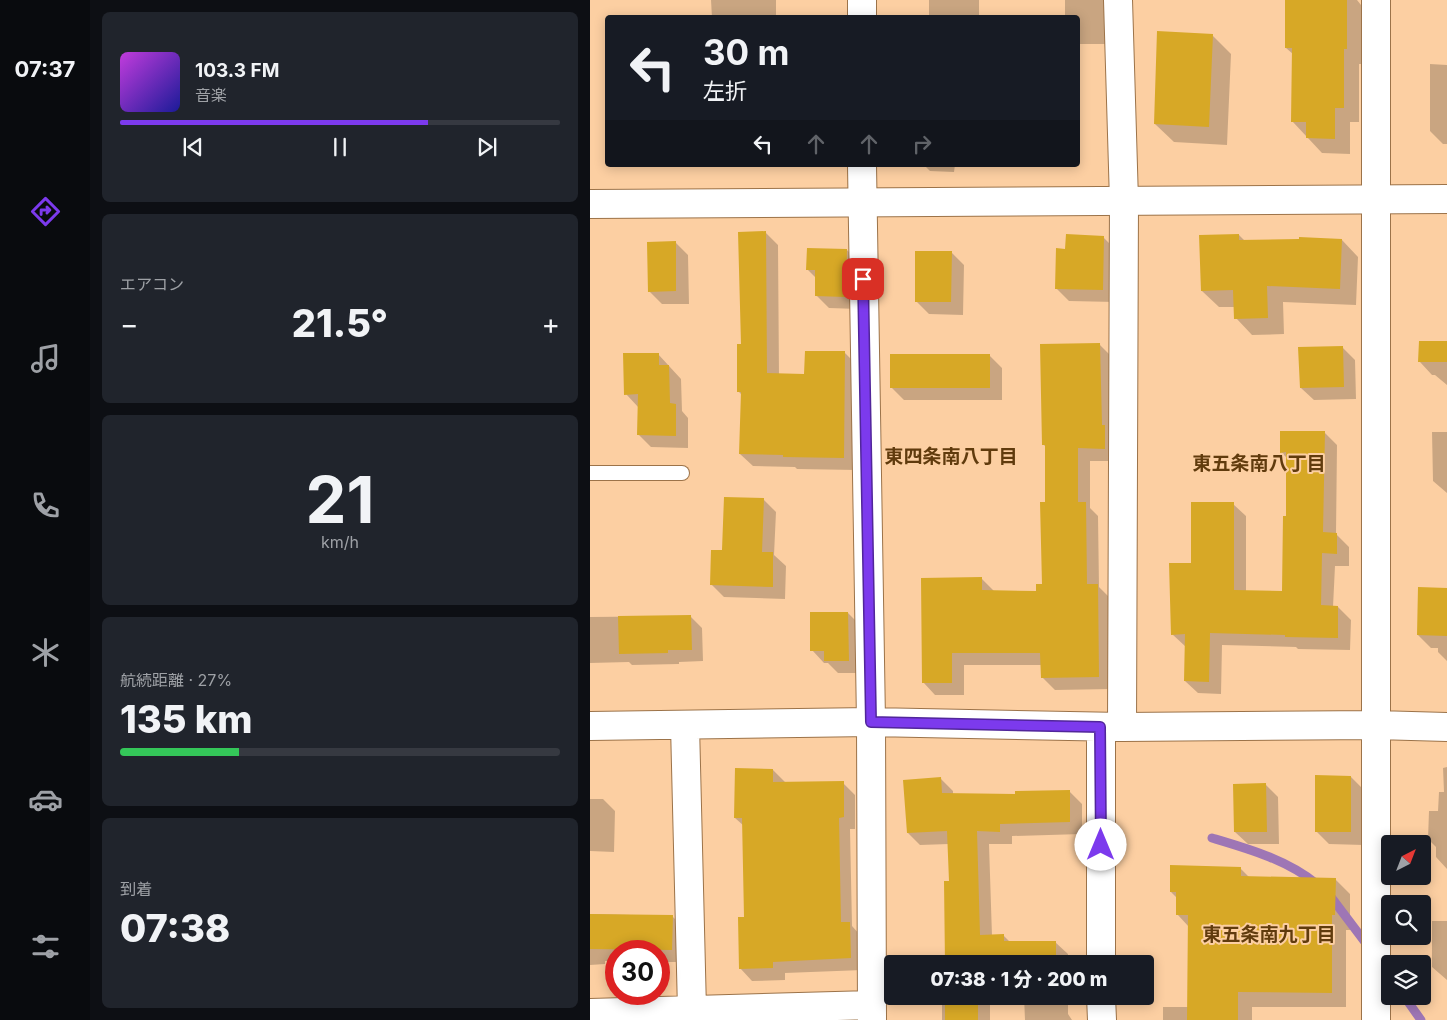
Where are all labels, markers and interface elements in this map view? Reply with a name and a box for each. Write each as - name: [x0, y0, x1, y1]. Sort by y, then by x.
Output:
- text: 30 m: [703, 31, 789, 73]
- icon: left: [620, 35, 685, 100]
- text: 07:37: [15, 56, 75, 82]
- text: 103.3 FM: [195, 59, 279, 82]
- text: 左折: [703, 78, 747, 104]
- text: 音楽: [195, 85, 227, 105]
- icon: left: [749, 130, 777, 158]
- icon: ahead: [802, 130, 830, 158]
- icon: ahead: [855, 130, 883, 158]
- icon: right: [908, 130, 936, 158]
- icon: previous: [179, 133, 207, 161]
- icon: pause: [326, 133, 354, 161]
- icon: next: [473, 133, 501, 161]
- icon: directions: [28, 194, 63, 229]
- pin: [842, 258, 884, 300]
- icon: arrive: [849, 265, 877, 293]
- text: エアコン: [120, 274, 184, 294]
- text: 21.5°: [292, 300, 388, 346]
- text: −: [120, 307, 139, 341]
- text: +: [541, 307, 560, 341]
- icon: music: [28, 341, 63, 376]
- district label: 東四条南八丁目: [884, 445, 1018, 468]
- district label: 東五条南八丁目: [1192, 452, 1326, 475]
- text: 21: [306, 460, 374, 539]
- icon: phone: [28, 488, 63, 523]
- text: km/h: [321, 532, 359, 552]
- icon: climate: [28, 635, 63, 670]
- text: 航続距離 · 27%: [120, 670, 232, 690]
- text: 135 km: [120, 696, 253, 742]
- icon: car: [28, 782, 63, 817]
- position arrow: [1074, 818, 1126, 870]
- north arrow: [1381, 835, 1431, 885]
- map controls: [1381, 835, 1431, 1005]
- text: 到着: [120, 879, 152, 899]
- button: search: [1381, 895, 1431, 945]
- text: 07:38: [120, 905, 230, 951]
- district label: 東五条南九丁目: [1202, 923, 1336, 946]
- icon: filters: [28, 929, 63, 964]
- speed limit sign: 30: [605, 940, 670, 1005]
- button: layers: [1381, 955, 1431, 1005]
- text: 07:38 · 1 分 · 200 m: [931, 968, 1107, 991]

